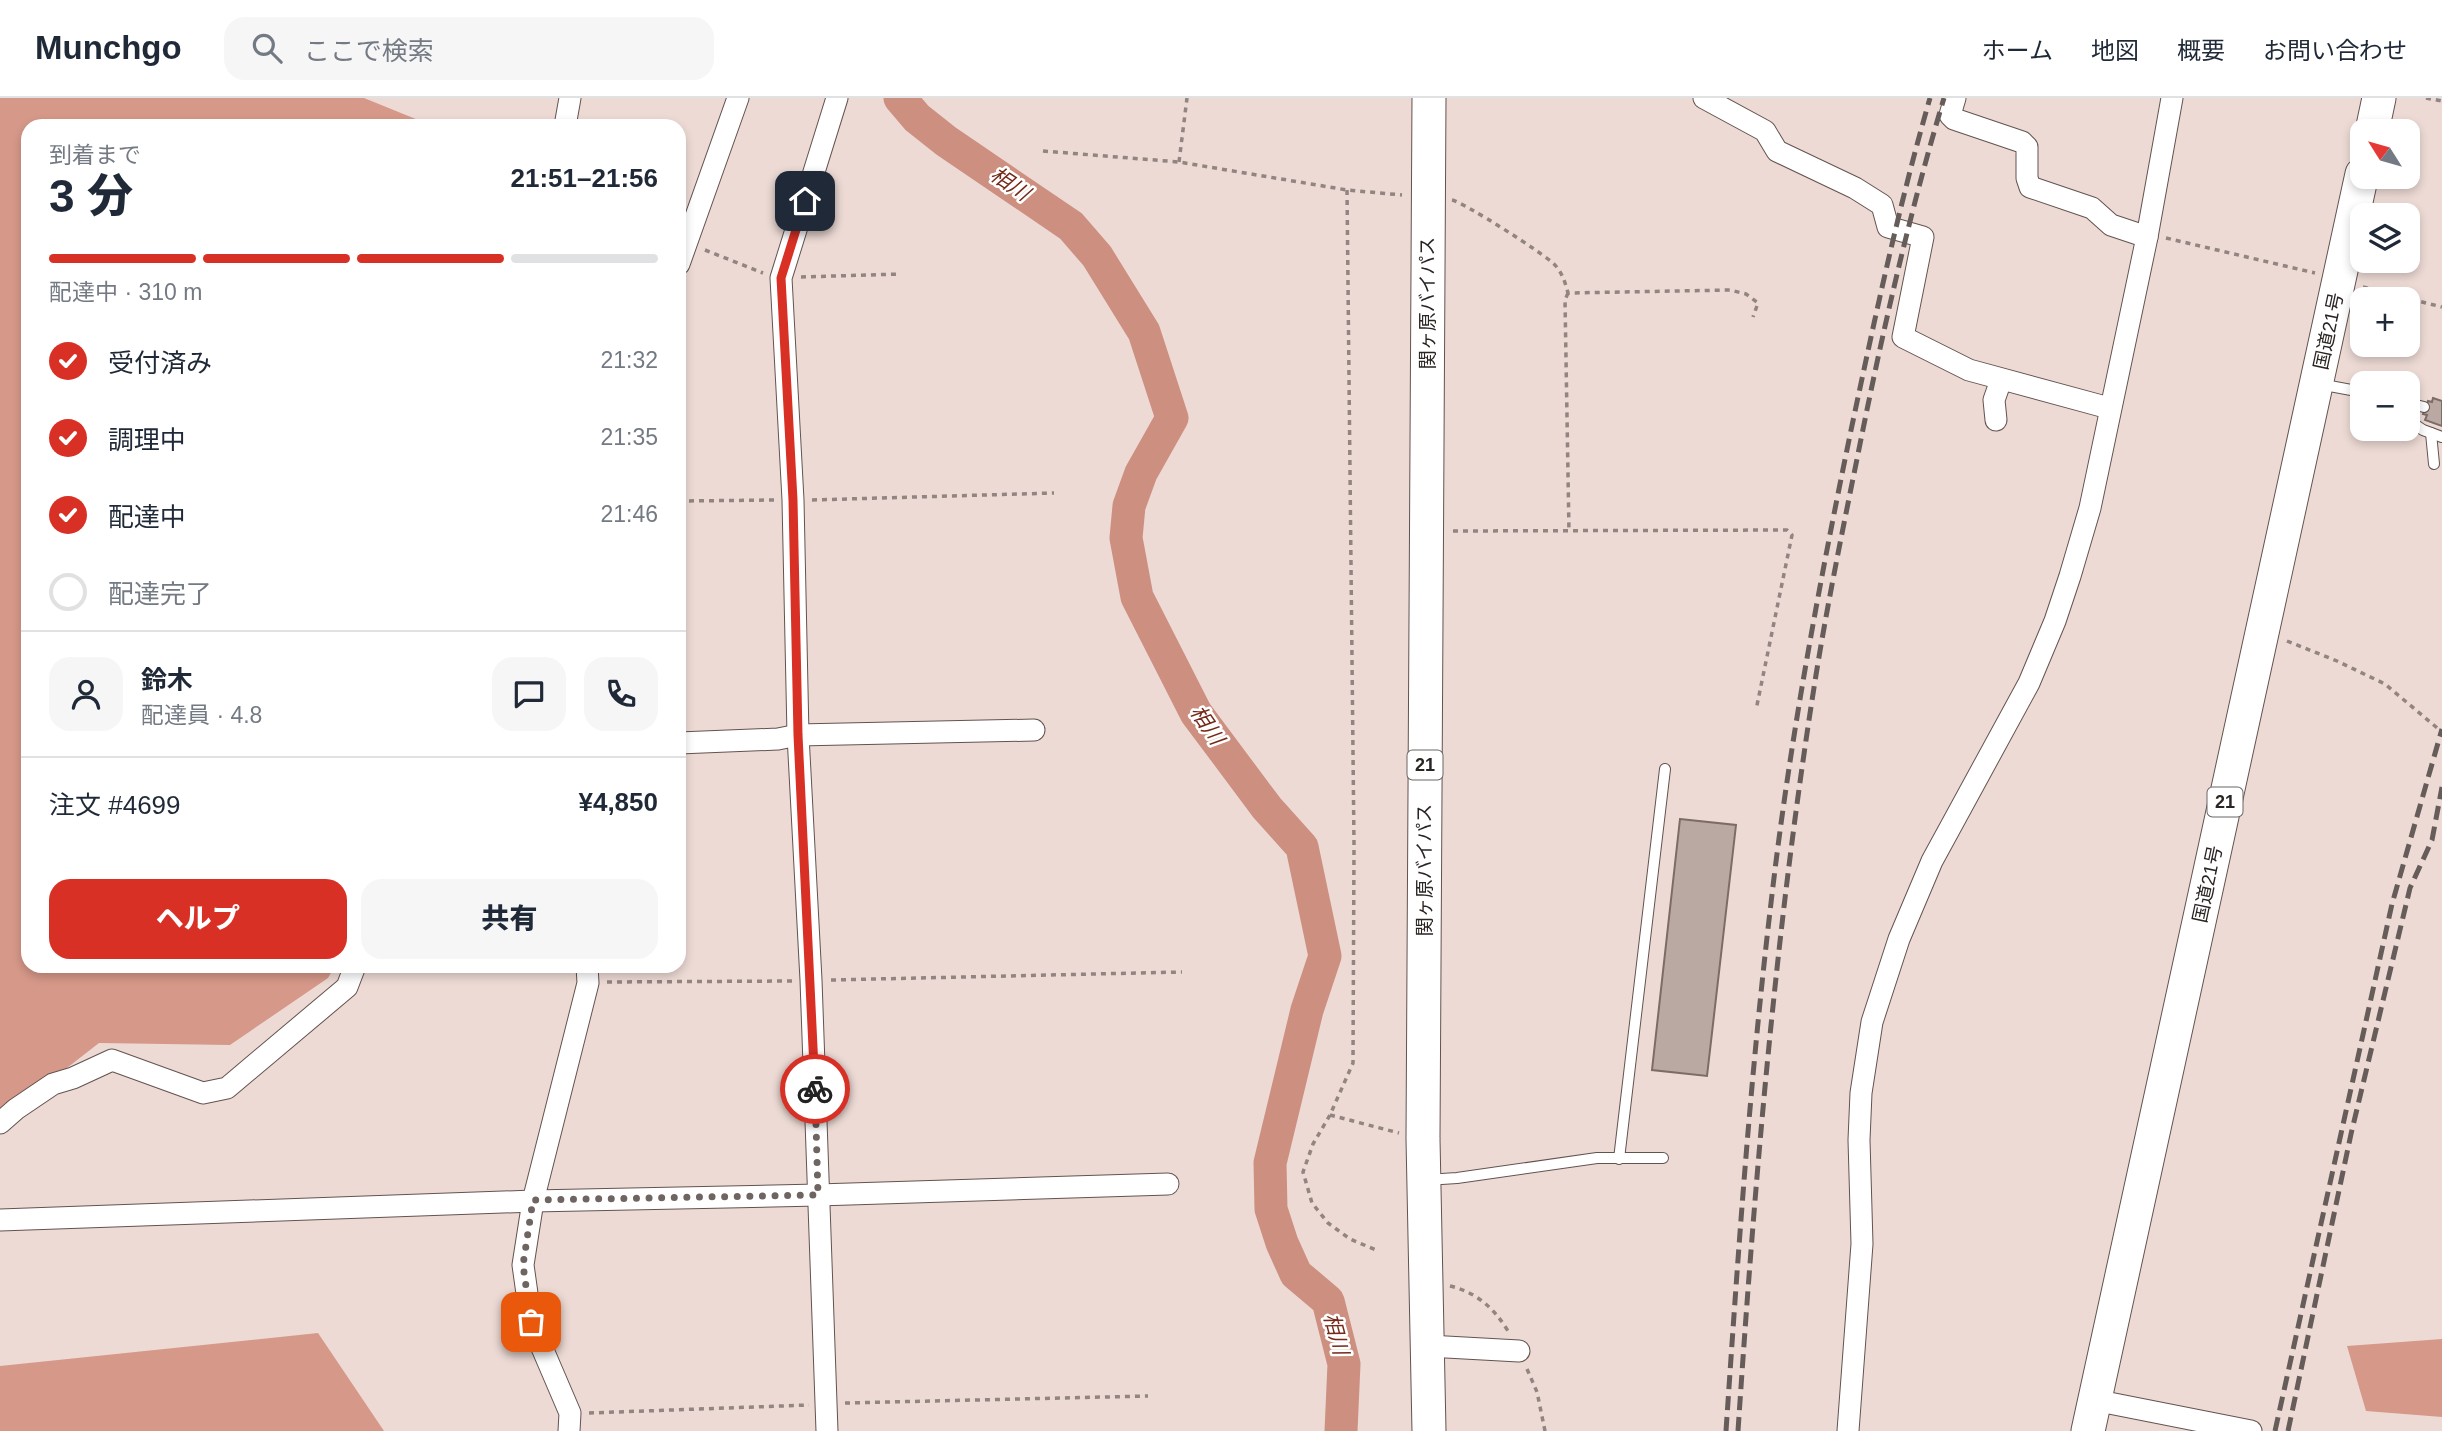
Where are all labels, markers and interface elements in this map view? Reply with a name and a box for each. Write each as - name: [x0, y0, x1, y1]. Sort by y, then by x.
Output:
- search box: [224, 17, 714, 80]
- text: Munchgo: [35, 29, 182, 66]
- icon: search: [248, 29, 286, 67]
- text: ここで検索: [304, 36, 434, 66]
- text: ホーム: [1982, 37, 2053, 64]
- text: 地図: [2091, 37, 2139, 64]
- text: 概要: [2177, 37, 2225, 64]
- text: お問い合わせ: [2263, 37, 2407, 64]
- north arrow: [2350, 119, 2420, 189]
- map controls: [2350, 119, 2420, 441]
- text: 到着まで: [49, 142, 141, 168]
- water label: 相川: [986, 162, 1036, 206]
- text: 21:51–21:56: [511, 163, 658, 193]
- text: 3 分: [49, 170, 133, 222]
- pin: [775, 171, 835, 231]
- icon: home: [786, 182, 824, 220]
- button: layers: [2350, 203, 2420, 273]
- street label: 関ヶ原バイパス: [1417, 237, 1438, 369]
- text: 配達中 · 310 m: [49, 279, 202, 305]
- button: +: [2350, 287, 2420, 357]
- street label: 国道21号: [2310, 291, 2347, 372]
- icon: check: [49, 342, 87, 380]
- text: 21:32: [600, 347, 658, 373]
- text: 受付済み: [108, 348, 212, 378]
- button: −: [2350, 371, 2420, 441]
- icon: check: [49, 419, 87, 457]
- text: 21:35: [600, 424, 658, 450]
- text: 調理中: [108, 425, 186, 455]
- icon: check: [49, 496, 87, 534]
- text: 21:46: [600, 501, 658, 527]
- text: 配達中: [108, 502, 186, 532]
- text: 配達完了: [108, 579, 212, 609]
- button: person: [49, 657, 123, 731]
- button: chat: [492, 657, 566, 731]
- button: phone: [584, 657, 658, 731]
- text: 鈴木: [141, 665, 193, 695]
- water label: 相川: [1186, 701, 1230, 750]
- text: 配達員 · 4.8: [141, 702, 262, 728]
- road number: 21: [1408, 750, 1442, 780]
- text: ¥4,850: [578, 787, 658, 817]
- road number: 21: [2208, 788, 2242, 816]
- text: 注文 #4699: [49, 790, 181, 820]
- street label: 関ヶ原バイパス: [1414, 804, 1435, 936]
- street label: 国道21号: [2189, 844, 2226, 925]
- button: ヘルプ: [49, 879, 347, 959]
- button: 共有: [361, 879, 658, 959]
- courier: [780, 1054, 850, 1124]
- icon: bike: [796, 1070, 834, 1108]
- pin: [501, 1292, 561, 1352]
- icon: bag: [512, 1303, 550, 1341]
- water label: 相川: [1320, 1311, 1354, 1359]

